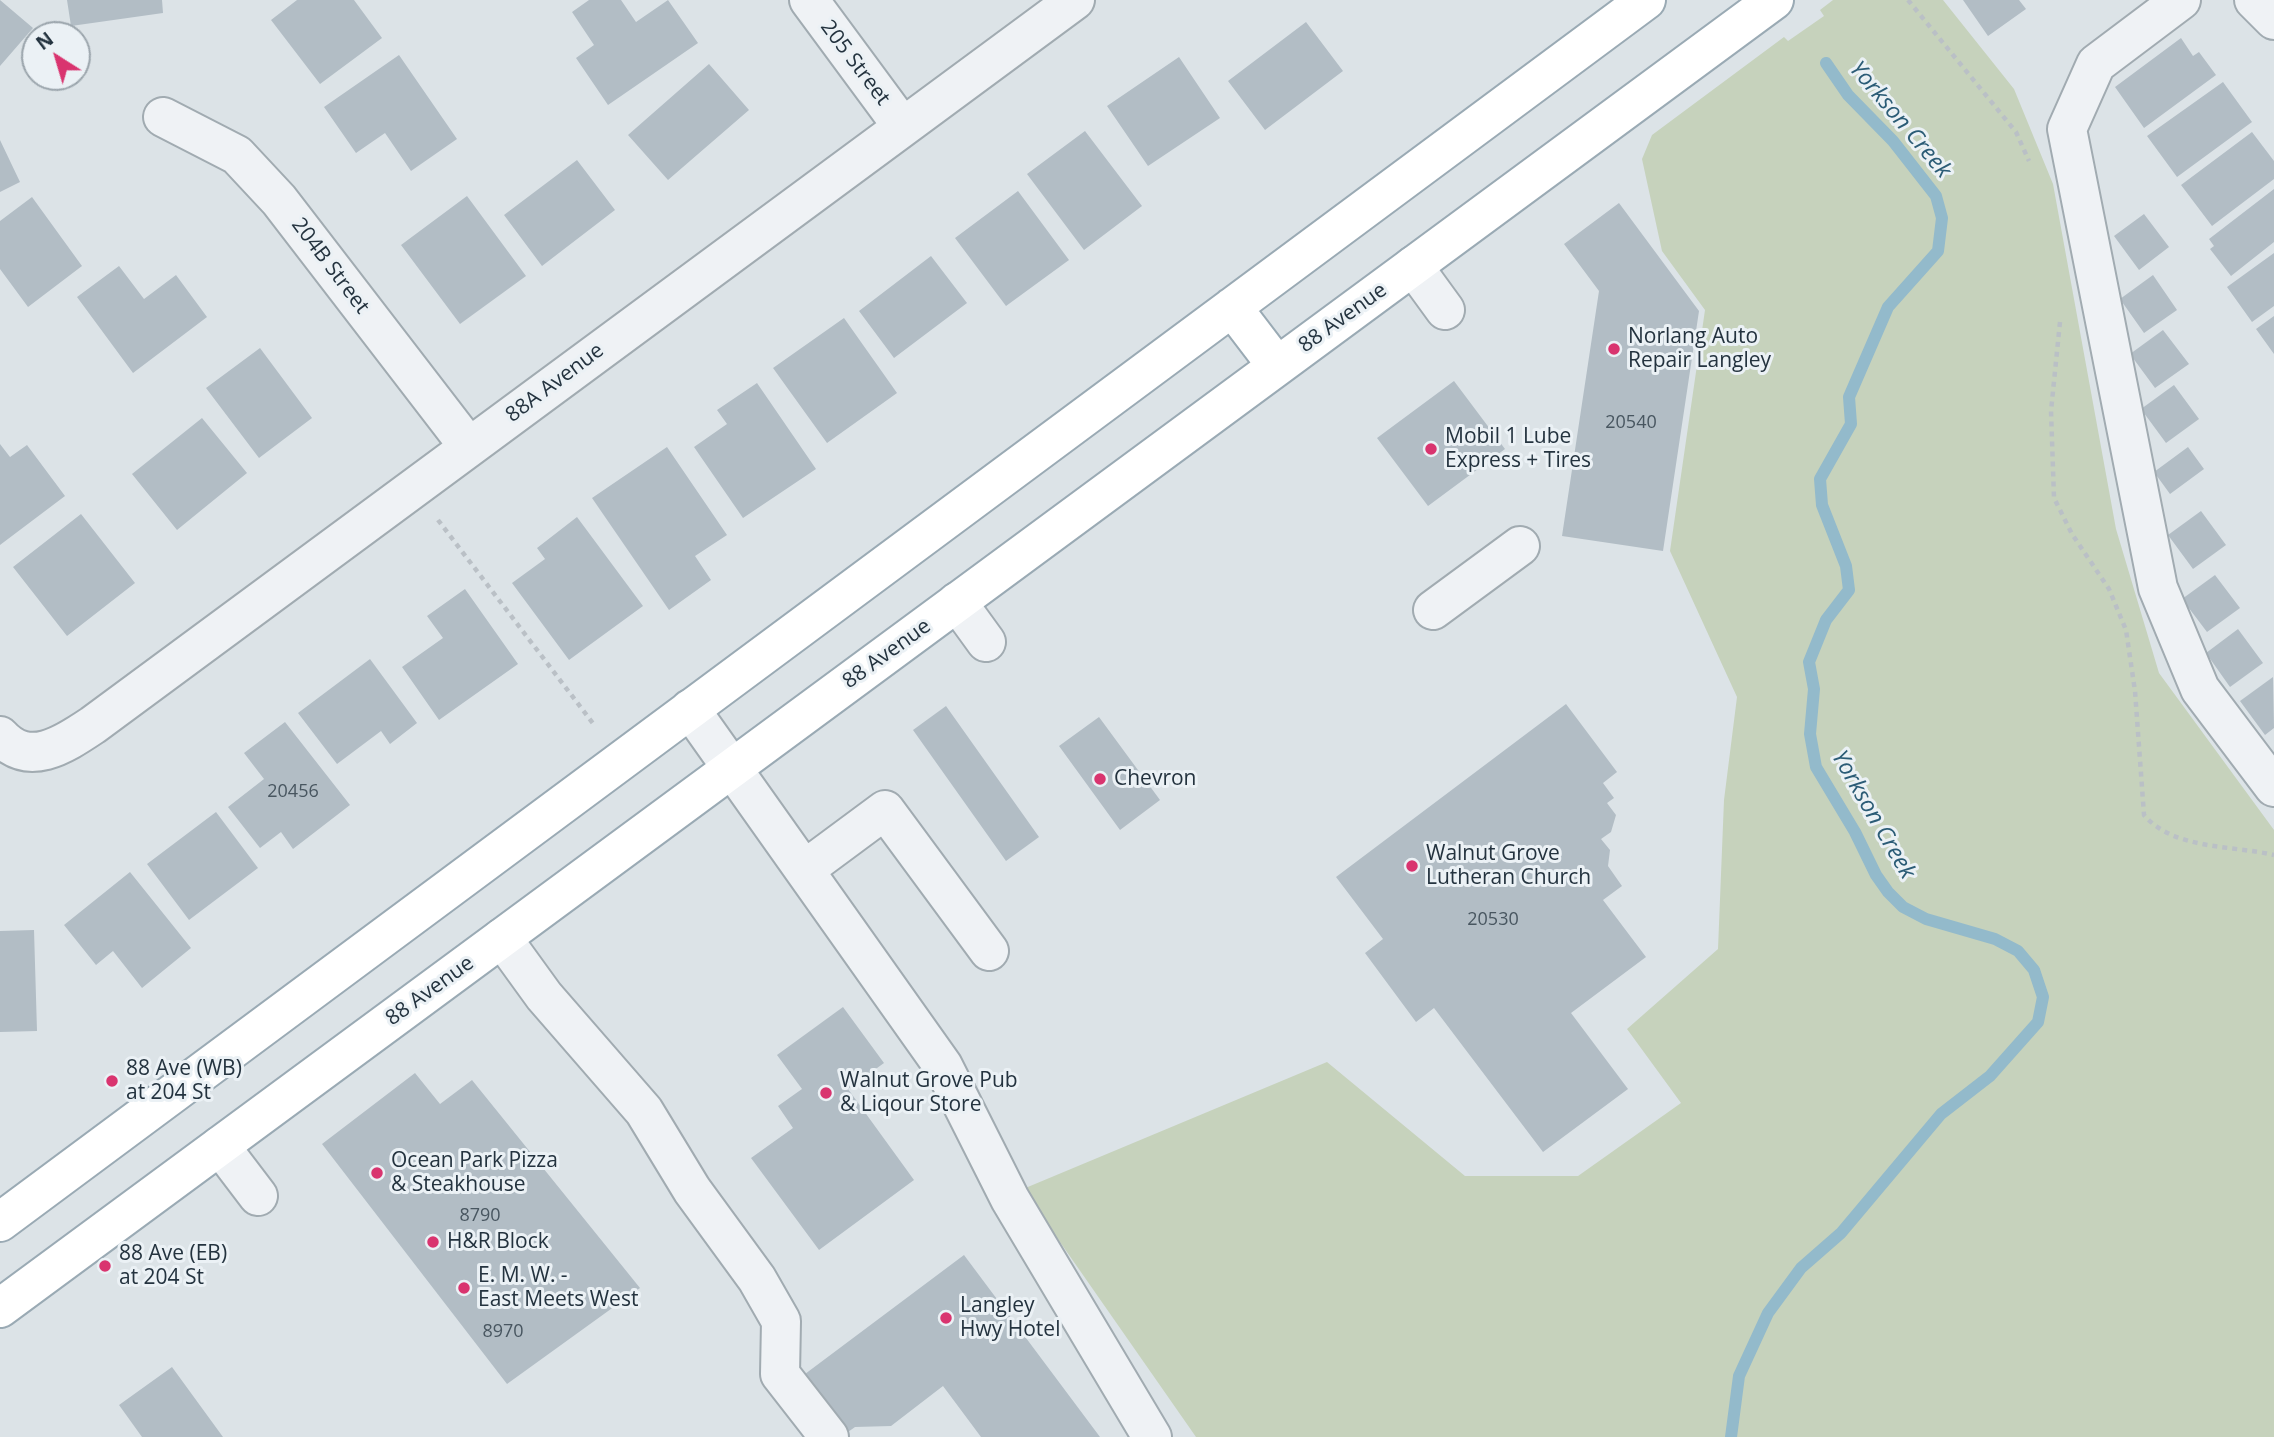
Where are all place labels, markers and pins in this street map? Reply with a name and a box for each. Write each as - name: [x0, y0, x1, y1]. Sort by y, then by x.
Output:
- place label: Norlang Auto Repair Langley: [1628, 324, 1771, 374]
- marker: Norlang Auto Repair Langley: [1606, 341, 1622, 357]
- place label: Mobil 1 Lube Express + Tires: [1445, 424, 1591, 474]
- marker: Mobil 1 Lube Express + Tires: [1423, 441, 1439, 457]
- place label: Chevron: [1114, 766, 1196, 792]
- marker: Chevron: [1092, 771, 1108, 787]
- place label: Walnut Grove Lutheran Church: [1426, 841, 1591, 891]
- marker: Walnut Grove Lutheran Church: [1404, 858, 1420, 874]
- place label: 88 Ave (WB) at 204 St: [126, 1056, 242, 1106]
- place label: Walnut Grove Pub & Liqour Store: [840, 1068, 1018, 1118]
- marker: 88 Ave (WB) at 204 St: [104, 1073, 120, 1089]
- marker: Walnut Grove Pub & Liqour Store: [818, 1085, 834, 1101]
- place label: Ocean Park Pizza & Steakhouse: [391, 1148, 558, 1198]
- marker: Ocean Park Pizza & Steakhouse: [369, 1165, 385, 1181]
- place label: H&R Block: [447, 1229, 549, 1255]
- marker: H&R Block: [425, 1234, 441, 1250]
- place label: 88 Ave (EB) at 204 St: [119, 1241, 227, 1291]
- marker: 88 Ave (EB) at 204 St: [97, 1258, 113, 1274]
- place label: E. M. W. - East Meets West: [478, 1263, 638, 1313]
- marker: E. M. W. - East Meets West: [456, 1280, 472, 1296]
- place label: Langley Hwy Hotel: [960, 1293, 1060, 1343]
- marker: Langley Hwy Hotel: [938, 1310, 954, 1326]

